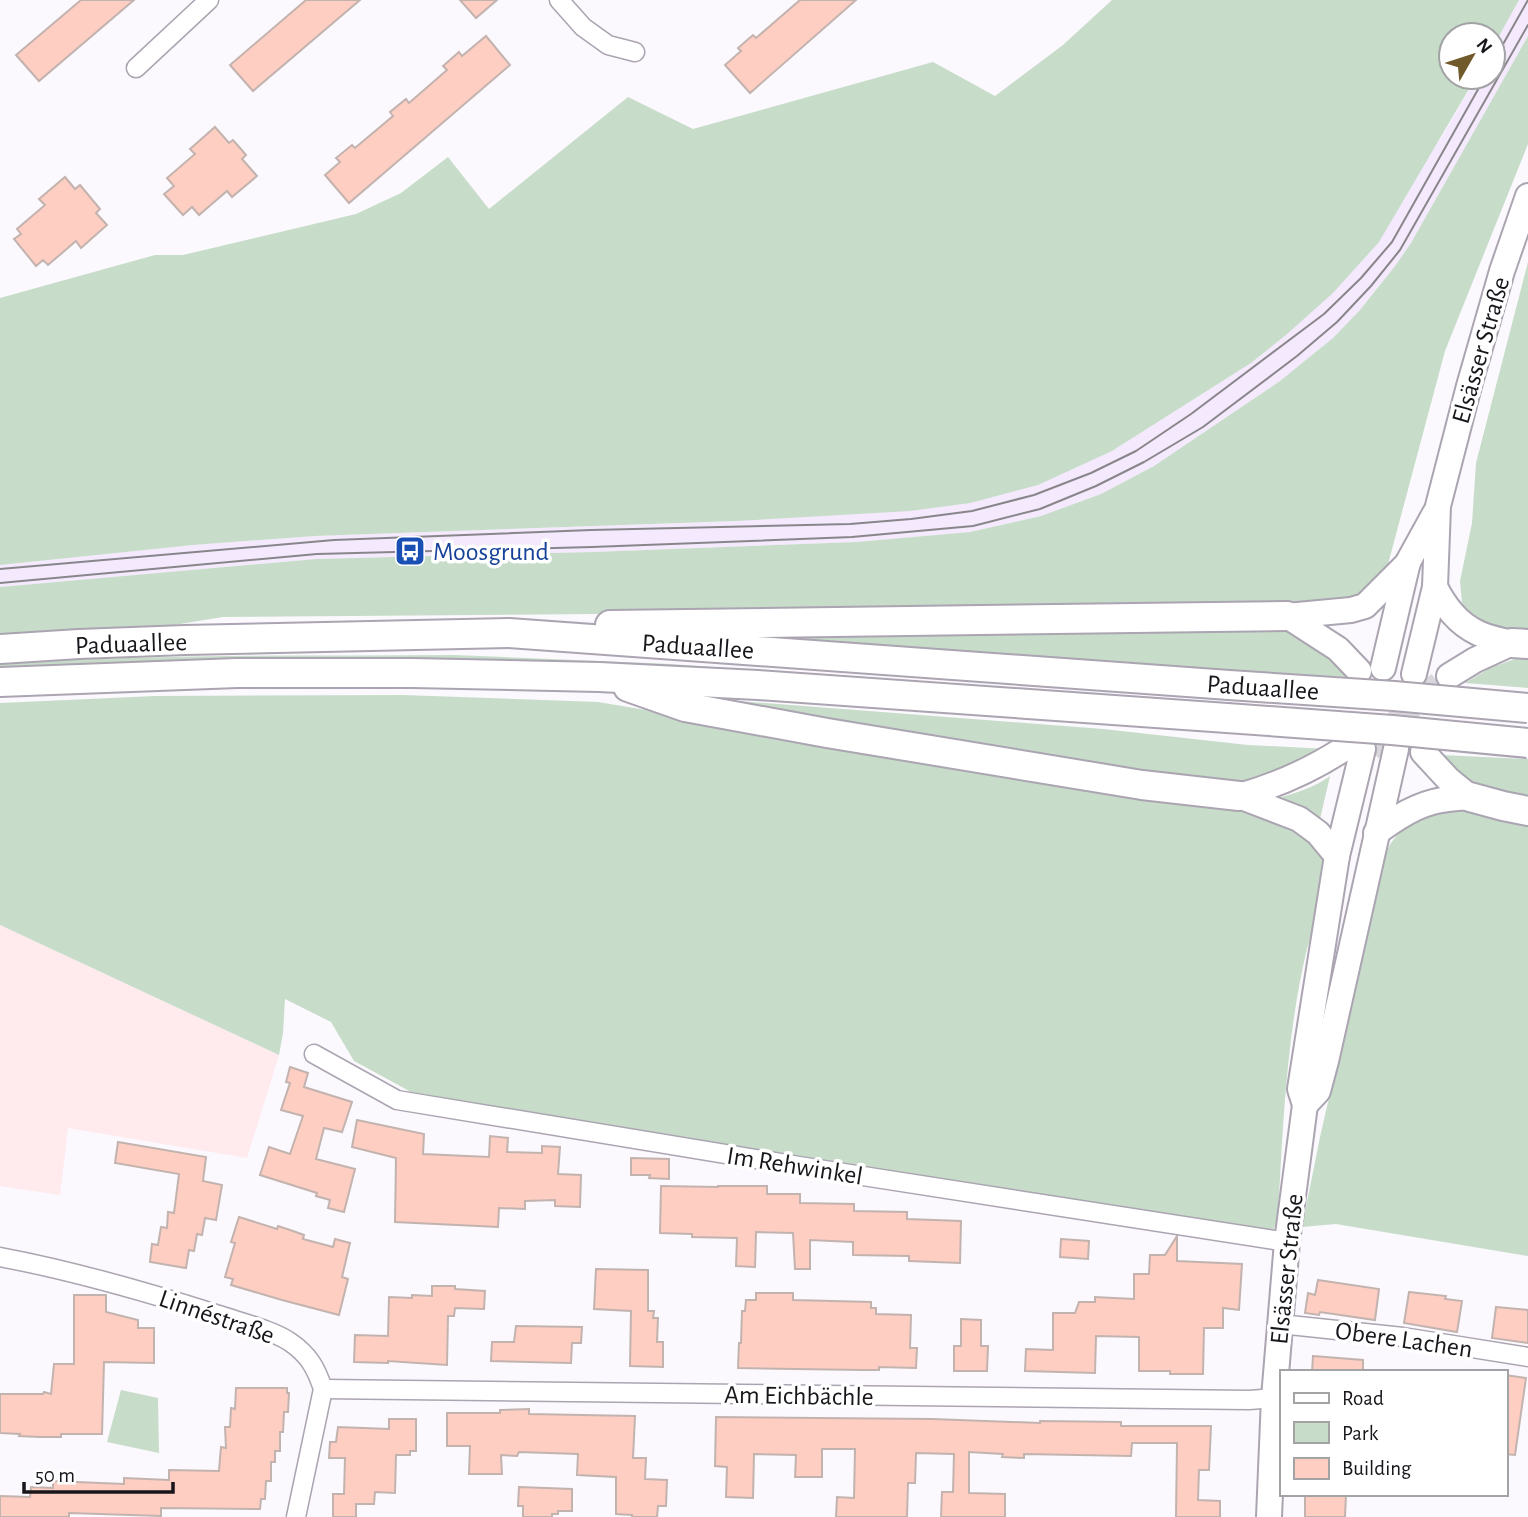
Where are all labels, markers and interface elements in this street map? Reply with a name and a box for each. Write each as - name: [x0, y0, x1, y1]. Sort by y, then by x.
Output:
- north arrow: [1437, 21, 1507, 91]
- text: N: [1473, 35, 1496, 57]
- street label: Elsässer Straße: [1448, 274, 1514, 427]
- bus stop icon: Moosgrund: [393, 534, 427, 568]
- place label: Moosgrund: [433, 539, 549, 565]
- street label: Paduaallee: [74, 629, 188, 659]
- street label: Paduaallee: [641, 630, 755, 664]
- street label: Paduaallee: [1206, 671, 1320, 705]
- street label: Im Rehwinkel: [725, 1142, 865, 1190]
- street label: Elsässer Straße: [1266, 1192, 1308, 1346]
- street label: Linnéstraße: [156, 1285, 278, 1349]
- street label: Obere Lachen: [1334, 1317, 1474, 1362]
- legend: [1280, 1370, 1507, 1496]
- street label: Am Eichbächle: [724, 1382, 874, 1410]
- text: Road: [1342, 1388, 1384, 1409]
- text: Park: [1342, 1423, 1379, 1444]
- scale bar: [24, 1450, 173, 1494]
- text: Building: [1342, 1458, 1412, 1479]
- text: 50 m: [35, 1465, 75, 1486]

